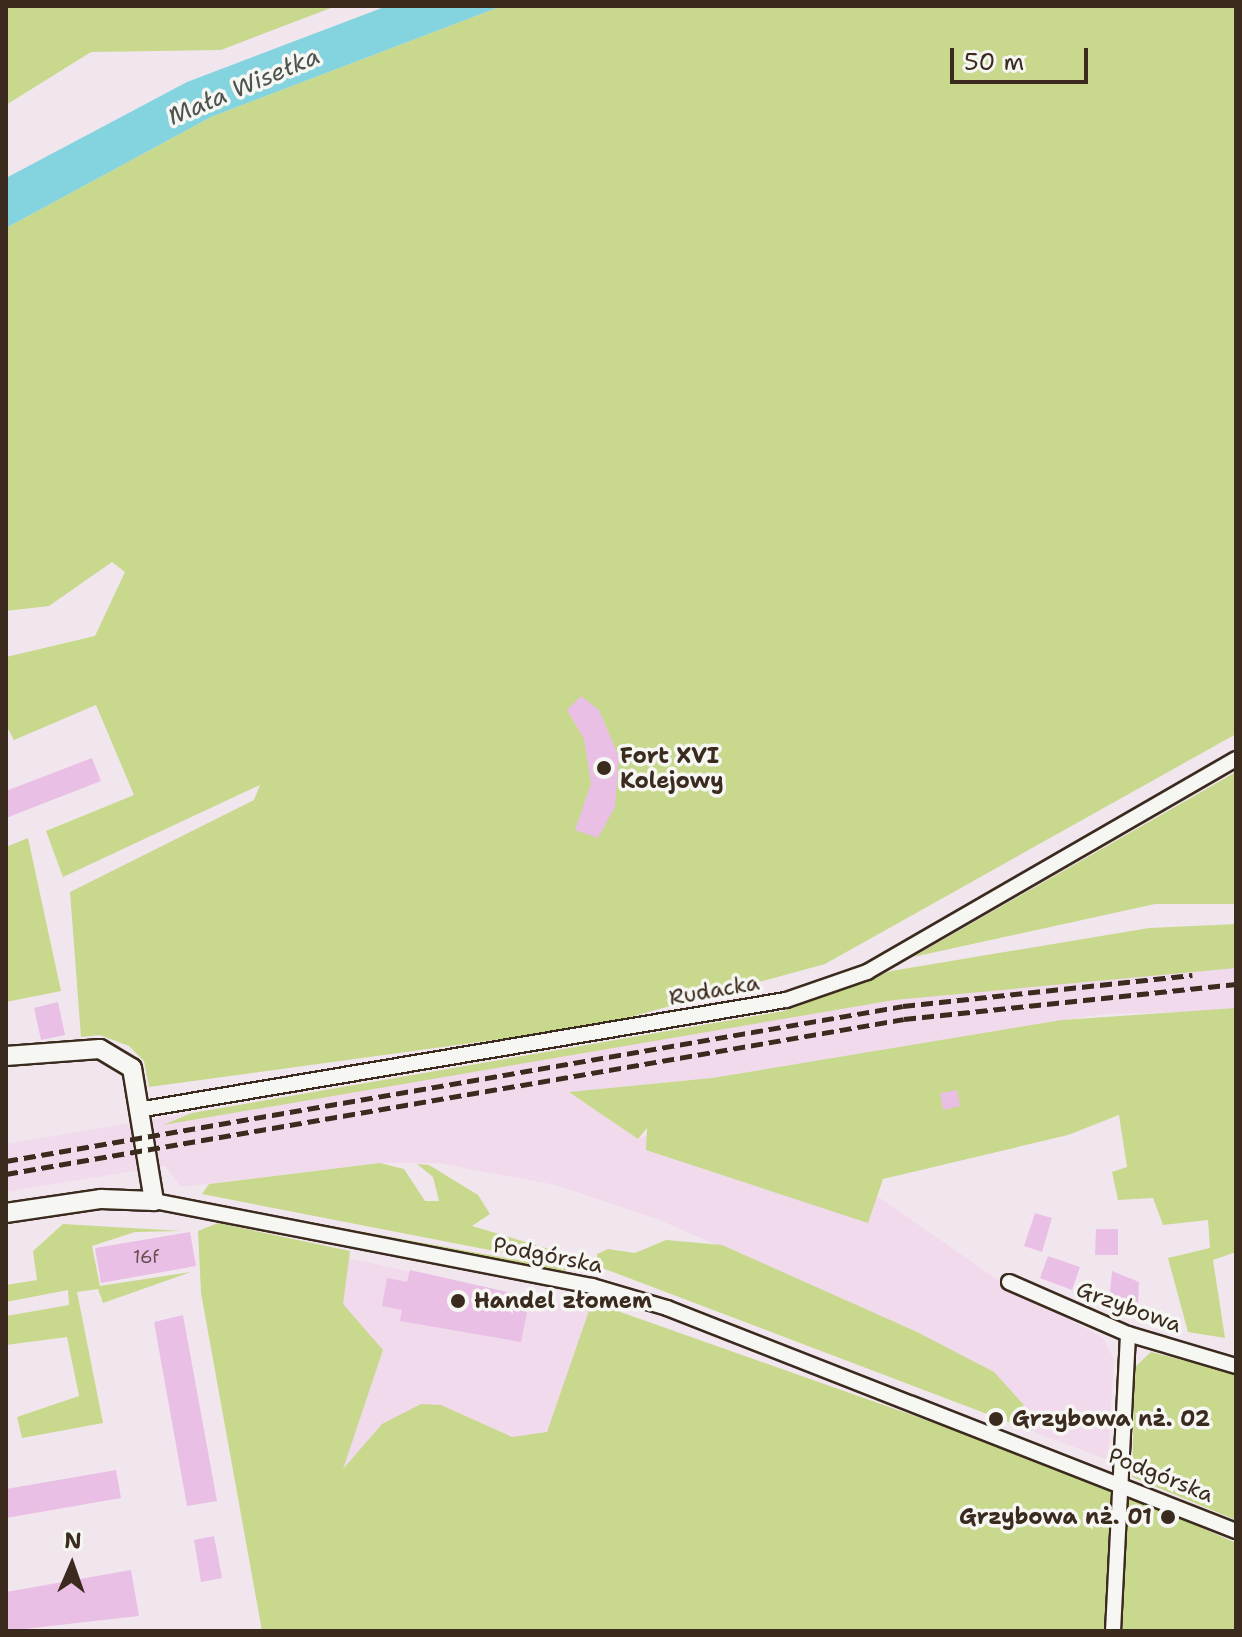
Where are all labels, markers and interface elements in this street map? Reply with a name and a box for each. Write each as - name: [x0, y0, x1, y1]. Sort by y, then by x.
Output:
- scale bar: [954, 32, 1092, 82]
- water label: Mała Wisełka: [164, 42, 324, 132]
- text: 50 m: [964, 46, 1024, 78]
- place label: Fort XVI Kolejowy: [620, 742, 724, 794]
- marker: Fort XVI Kolejowy: [595, 759, 613, 777]
- street label: Rudacka: [667, 969, 761, 1011]
- street label: Podgórska: [491, 1231, 605, 1279]
- house number: 16f: [133, 1246, 159, 1268]
- street label: Grzybowa: [1073, 1276, 1185, 1338]
- place label: Handel złomem: [474, 1288, 652, 1314]
- marker: Handel złomem: [449, 1292, 467, 1310]
- place label: Grzybowa nż. 02: [1012, 1406, 1210, 1432]
- marker: Grzybowa nż. 02: [987, 1410, 1005, 1428]
- street label: Podgórska: [1105, 1442, 1217, 1508]
- place label: Grzybowa nż. 01: [959, 1504, 1152, 1530]
- marker: Grzybowa nż. 01: [1159, 1508, 1177, 1526]
- north arrow: [32, 1525, 112, 1605]
- text: N: [64, 1526, 82, 1555]

